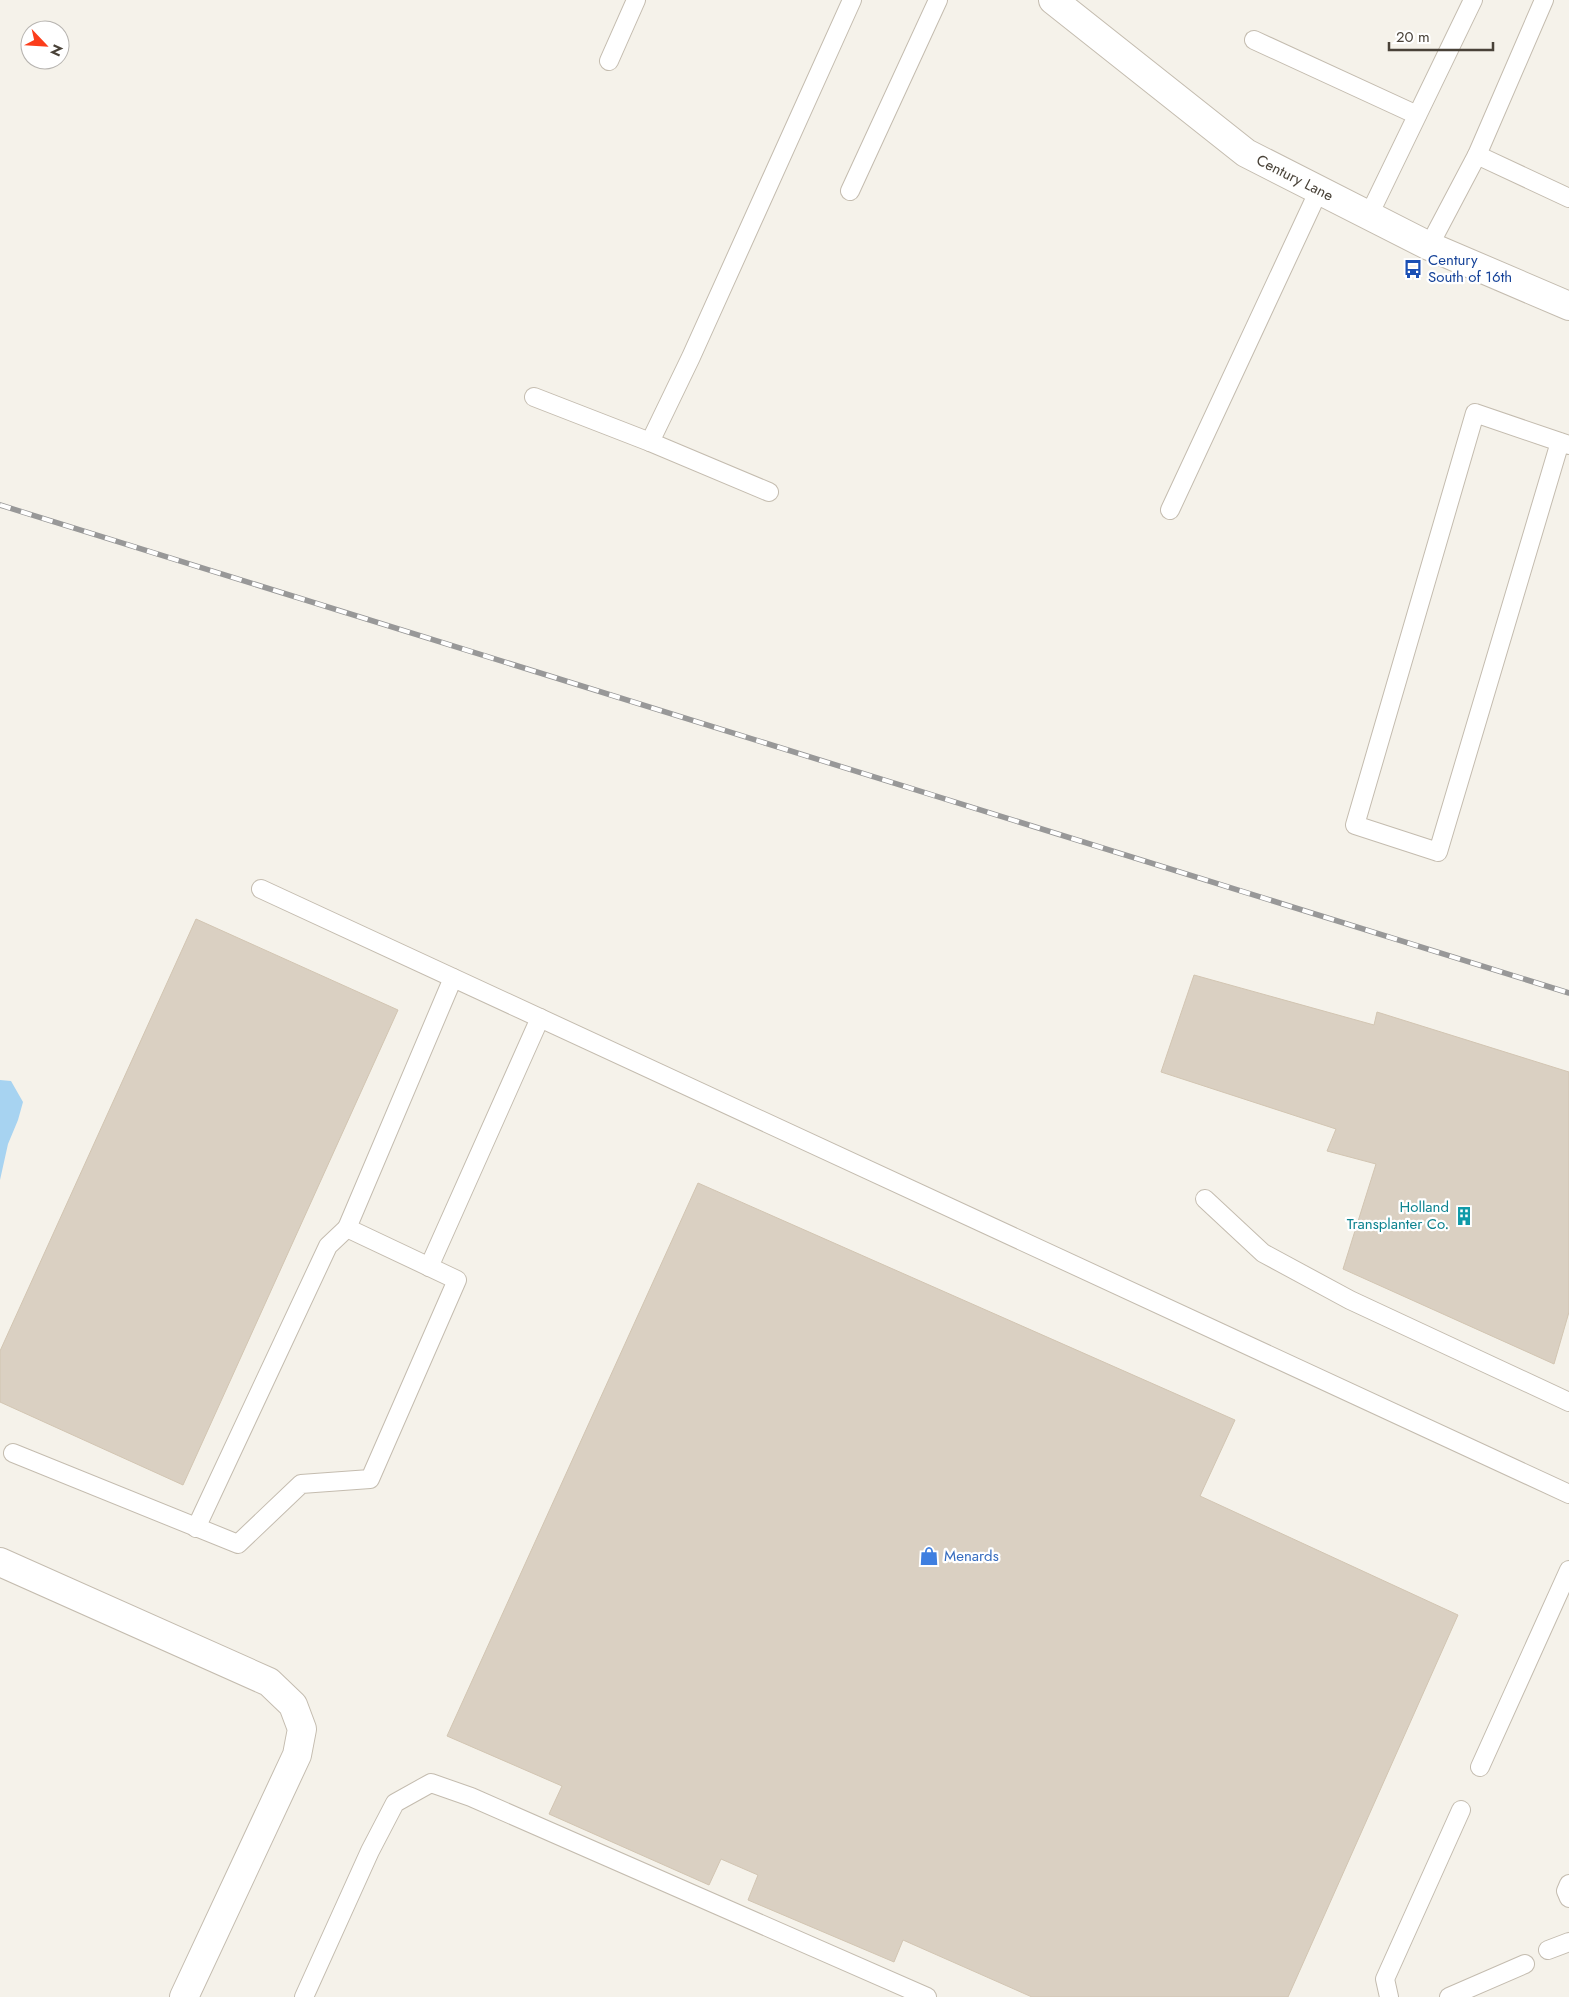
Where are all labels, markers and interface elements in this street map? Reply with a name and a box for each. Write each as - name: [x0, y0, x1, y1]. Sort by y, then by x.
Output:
- north arrow: [20, 20, 70, 70]
- scale bar: [1389, 20, 1493, 52]
- text: 20 m: [1396, 26, 1430, 48]
- text: N: [45, 41, 68, 60]
- street label: Century Lane: [1252, 149, 1337, 207]
- place label: Century South of 16th: [1428, 249, 1512, 288]
- bus stop icon: Century South of 16th: [1402, 258, 1424, 280]
- place label: Holland Transplanter Co.: [1347, 1196, 1449, 1235]
- building icon: Holland Transplanter Co.: [1453, 1205, 1475, 1227]
- shop icon: Menards: [918, 1545, 940, 1567]
- place label: Menards: [944, 1545, 999, 1567]

